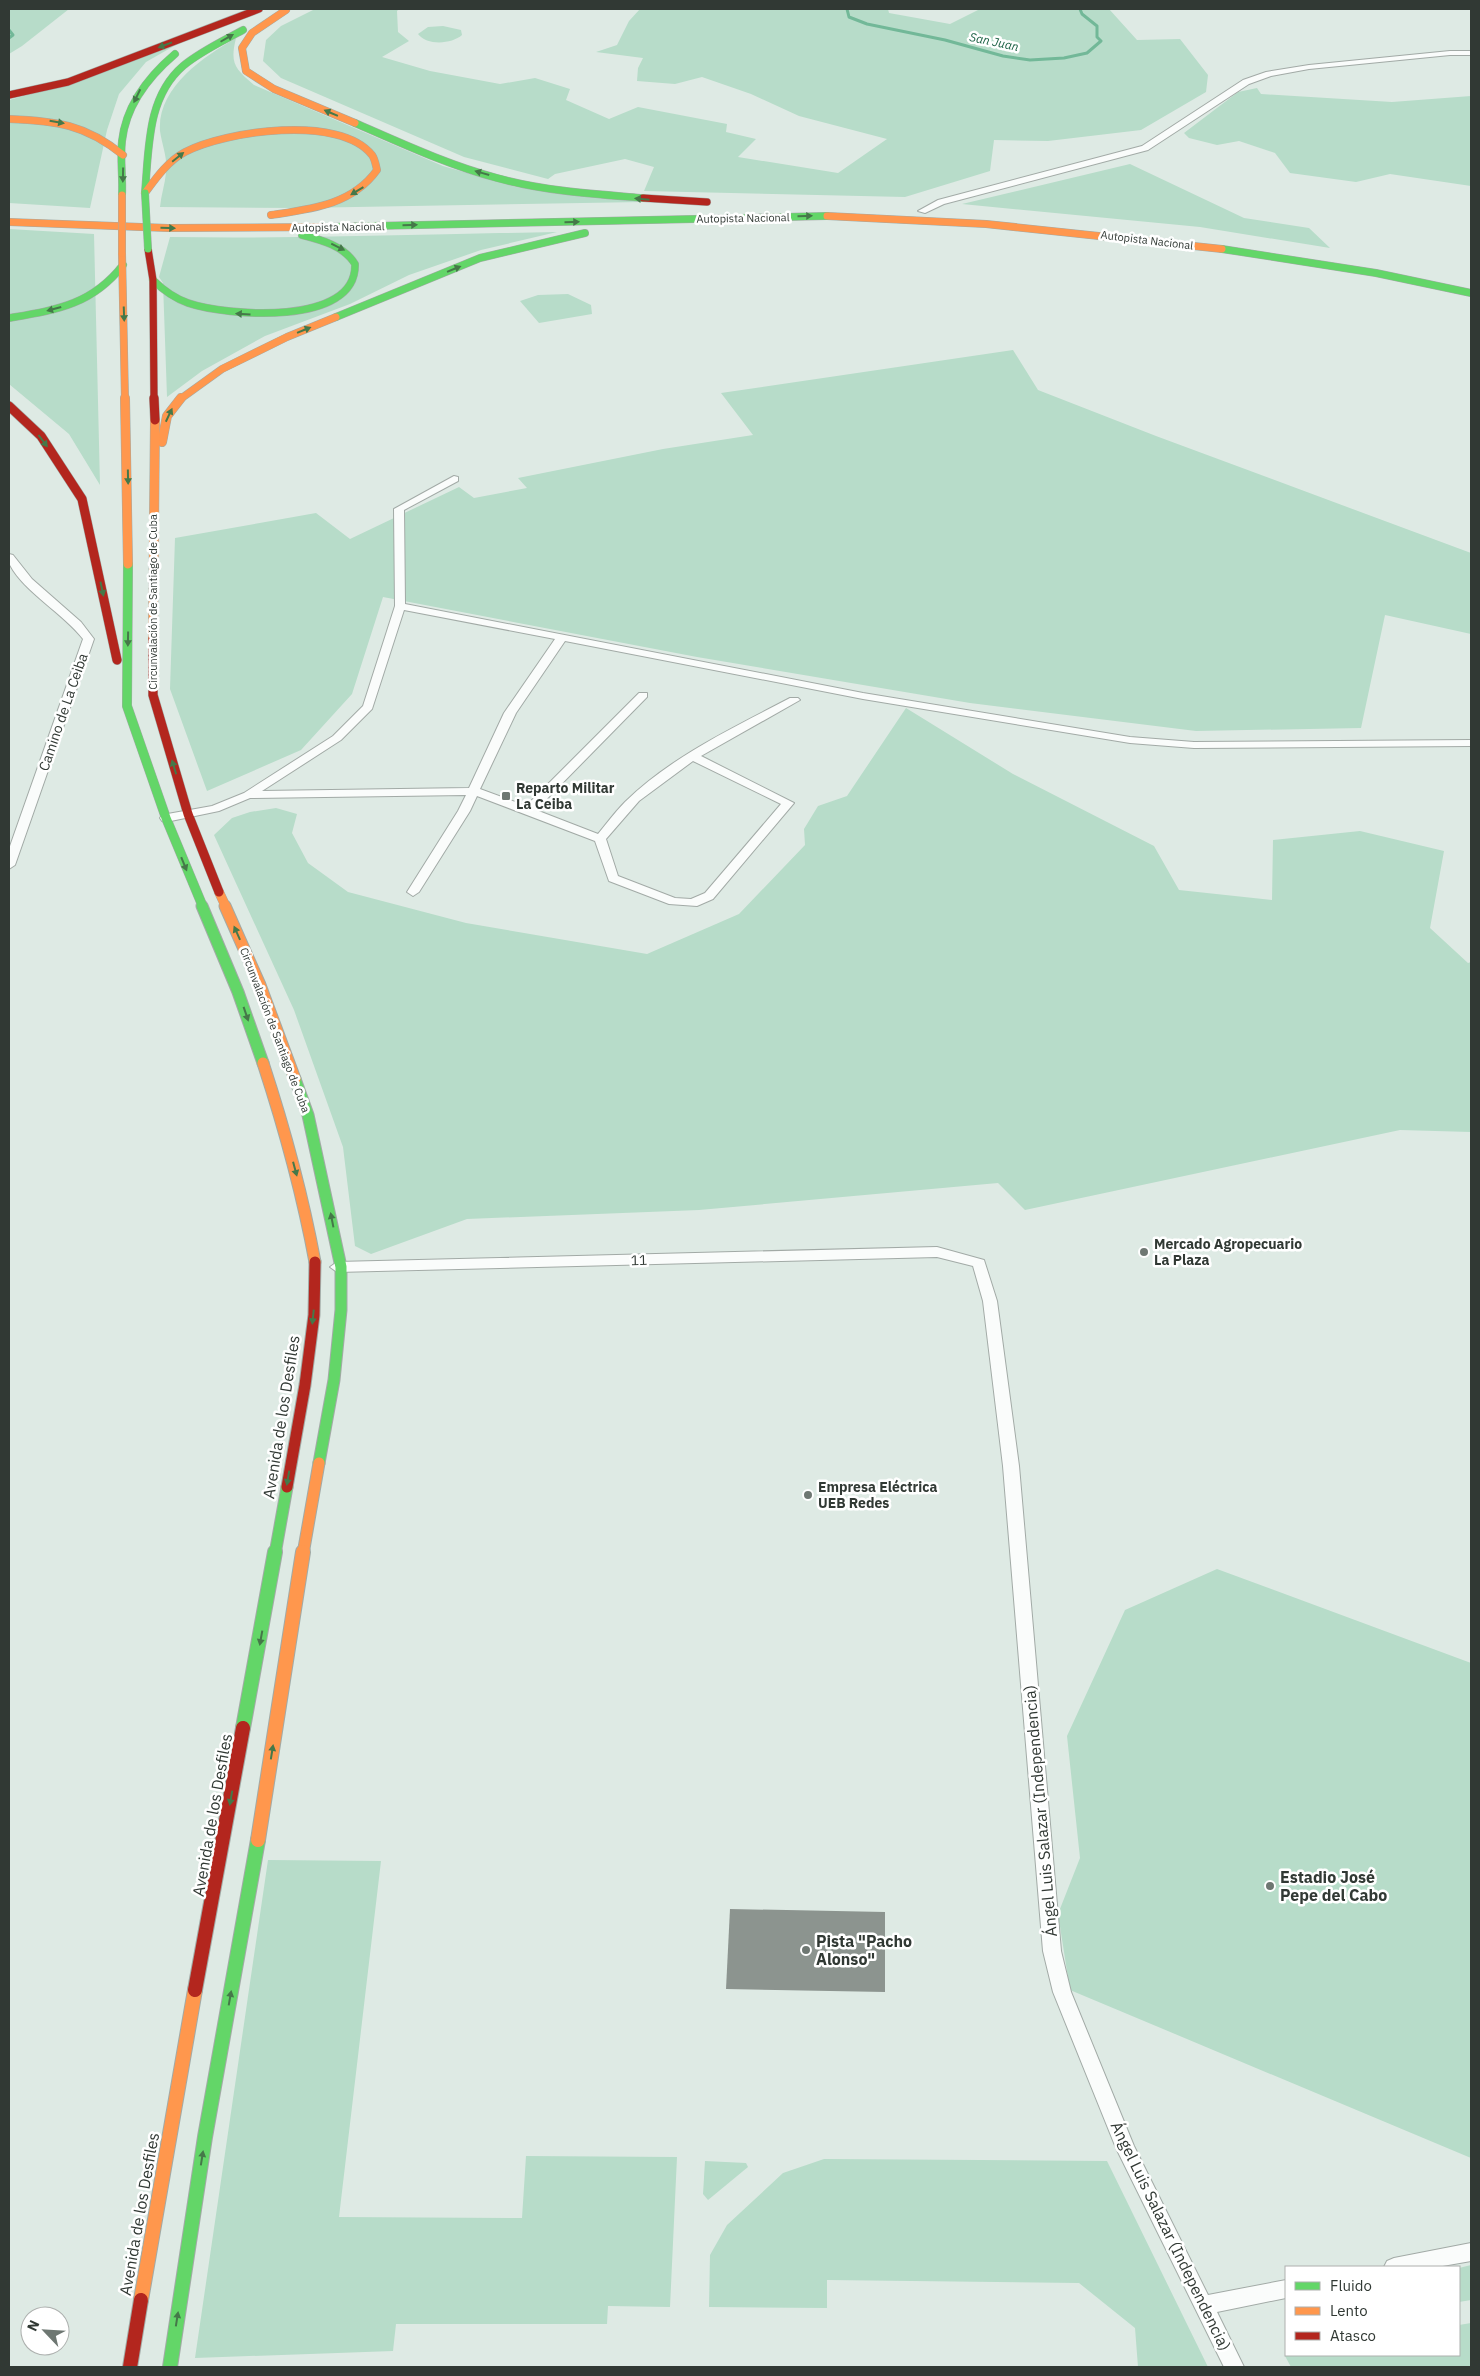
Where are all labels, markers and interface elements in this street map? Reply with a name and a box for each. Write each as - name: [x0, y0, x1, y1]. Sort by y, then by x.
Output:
- water label: San Juan: [968, 29, 1020, 54]
- one-way arrow: [221, 33, 234, 42]
- one-way arrow: [157, 42, 172, 50]
- one-way arrow: [133, 89, 141, 104]
- one-way arrow: [323, 109, 338, 117]
- one-way arrow: [50, 119, 66, 127]
- one-way arrow: [171, 152, 184, 163]
- one-way arrow: [119, 167, 127, 183]
- one-way arrow: [474, 168, 489, 176]
- one-way arrow: [350, 186, 363, 195]
- one-way arrow: [633, 194, 649, 202]
- street label: Autopista Nacional: [696, 210, 790, 226]
- one-way arrow: [797, 212, 813, 220]
- one-way arrow: [565, 217, 581, 225]
- street label: Autopista Nacional: [291, 219, 385, 235]
- one-way arrow: [402, 221, 418, 229]
- one-way arrow: [160, 224, 176, 232]
- street label: Autopista Nacional: [1100, 227, 1194, 253]
- one-way arrow: [330, 243, 345, 251]
- one-way arrow: [447, 264, 462, 272]
- one-way arrow: [47, 306, 62, 314]
- one-way arrow: [120, 306, 128, 322]
- one-way arrow: [235, 309, 251, 317]
- one-way arrow: [297, 326, 312, 334]
- one-way arrow: [165, 408, 173, 422]
- one-way arrow: [38, 434, 48, 448]
- one-way arrow: [124, 469, 132, 485]
- street label: Circunvalación de Santiago de Cuba: [146, 514, 160, 690]
- one-way arrow: [98, 581, 106, 596]
- one-way arrow: [124, 631, 132, 647]
- street label: Camino de La Ceiba: [34, 650, 92, 773]
- one-way arrow: [170, 759, 178, 774]
- place label: Reparto Militar La Ceiba: [516, 779, 615, 813]
- marker: Reparto Militar La Ceiba: [500, 790, 512, 802]
- one-way arrow: [180, 857, 188, 872]
- one-way arrow: [232, 926, 240, 940]
- street label: Circunvalación de Santiago de Cuba: [237, 945, 313, 1115]
- one-way arrow: [242, 1007, 250, 1022]
- one-way arrow: [292, 1161, 300, 1176]
- one-way arrow: [327, 1211, 335, 1227]
- place label: Mercado Agropecuario La Plaza: [1154, 1235, 1302, 1269]
- marker: Mercado Agropecuario La Plaza: [1138, 1246, 1150, 1258]
- street label: 11: [630, 1251, 648, 1269]
- one-way arrow: [309, 1309, 317, 1325]
- street label: Avenida de los Desfiles: [258, 1334, 304, 1500]
- one-way arrow: [284, 1470, 292, 1486]
- place label: Empresa Eléctrica UEB Redes: [818, 1478, 937, 1512]
- marker: Empresa Eléctrica UEB Redes: [802, 1489, 814, 1501]
- one-way arrow: [256, 1630, 264, 1646]
- street label: Ángel Luis Salazar (Independencia): [1018, 1684, 1061, 1938]
- street label: Avenida de los Desfiles: [188, 1732, 236, 1898]
- one-way arrow: [268, 1744, 276, 1760]
- one-way arrow: [227, 1790, 235, 1806]
- place label: Estadio José Pepe del Cabo: [1280, 1867, 1387, 1905]
- marker: Estadio José Pepe del Cabo: [1264, 1880, 1276, 1892]
- place label: Pista "Pacho Alonso": [816, 1931, 912, 1969]
- marker: Pista "Pacho Alonso": [800, 1944, 812, 1956]
- one-way arrow: [226, 1990, 234, 2006]
- street label: Ángel Luis Salazar (Independencia): [1107, 2118, 1236, 2354]
- street label: Avenida de los Desfiles: [115, 2131, 163, 2297]
- one-way arrow: [198, 2150, 206, 2166]
- legend: [1285, 2266, 1460, 2356]
- text: Fluido: [1330, 2276, 1372, 2295]
- text: Lento: [1330, 2301, 1368, 2320]
- north arrow: [20, 2306, 70, 2356]
- one-way arrow: [174, 2311, 182, 2327]
- text: N: [23, 2317, 44, 2334]
- text: Atasco: [1330, 2326, 1376, 2345]

